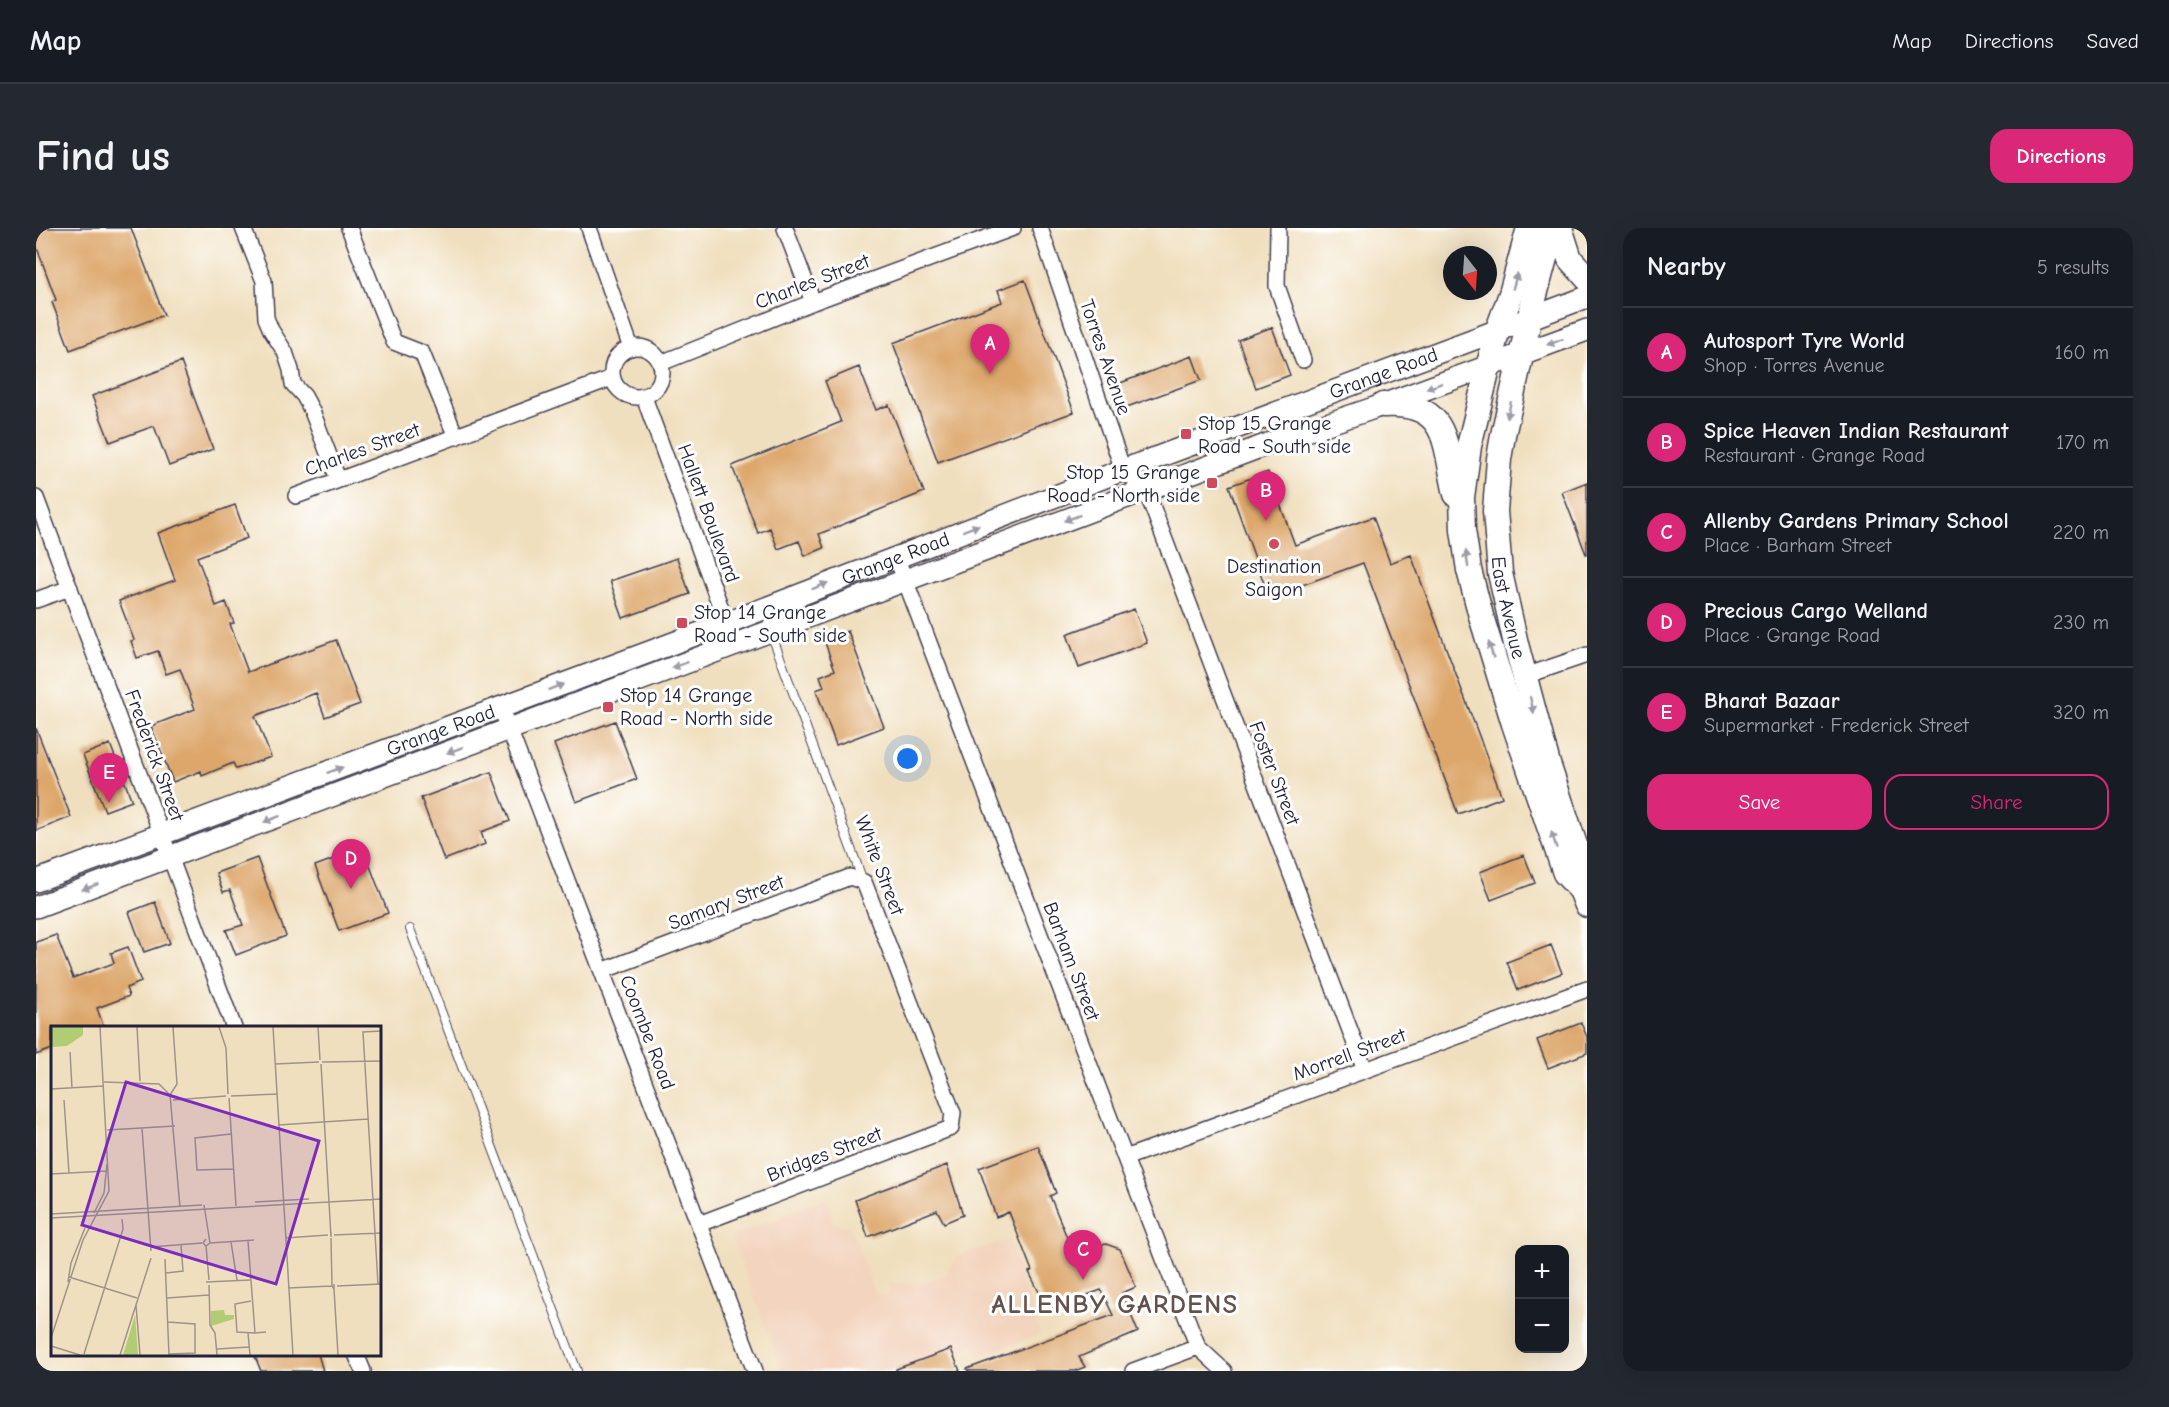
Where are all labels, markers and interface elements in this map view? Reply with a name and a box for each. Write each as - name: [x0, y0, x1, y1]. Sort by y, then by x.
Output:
- text: Map: [30, 25, 81, 57]
- text: Map: [1892, 29, 1932, 53]
- text: Directions: [1965, 29, 2054, 53]
- text: Saved: [2087, 29, 2139, 53]
- button: Directions: [1990, 129, 2133, 183]
- text: Find us: [36, 132, 170, 181]
- north arrow: [1443, 246, 1497, 300]
- street label: Charles Street: [752, 249, 874, 314]
- text: Nearby: [1647, 252, 1726, 282]
- text: 5 results: [2037, 256, 2109, 279]
- one-way arrow: [1511, 272, 1520, 290]
- street label: Torres Avenue: [1075, 296, 1136, 418]
- pin: A: [970, 324, 1010, 374]
- text: Autosport Tyre World: [1704, 328, 1905, 354]
- one-way arrow: [1546, 338, 1564, 348]
- text: A: [1661, 341, 1672, 364]
- text: 160 m: [2055, 341, 2109, 364]
- street label: Grange Road: [1326, 343, 1441, 404]
- text: Shop · Torres Avenue: [1704, 354, 1884, 377]
- one-way arrow: [1425, 381, 1443, 391]
- one-way arrow: [1504, 401, 1514, 420]
- place label: Stop 15 Grange Road - South side: [1198, 412, 1351, 458]
- street label: Charles Street: [302, 418, 424, 481]
- text: Spice Heaven Indian Restaurant: [1704, 418, 2008, 444]
- marker: Stop 15 Grange Road - South side: [1179, 427, 1193, 441]
- text: B: [1660, 431, 1673, 454]
- text: 170 m: [2056, 431, 2109, 454]
- street label: Hallett Boulevard: [673, 441, 744, 585]
- text: Restaurant · Grange Road: [1704, 444, 1925, 467]
- place label: Stop 15 Grange Road - North side: [1047, 461, 1200, 507]
- pin: B: [1246, 472, 1286, 521]
- marker: Stop 15 Grange Road - North side: [1205, 476, 1219, 490]
- text: Allenby Gardens Primary School: [1704, 508, 2009, 534]
- one-way arrow: [1062, 513, 1080, 523]
- text: C: [1660, 521, 1673, 544]
- text: 220 m: [2053, 521, 2109, 544]
- one-way arrow: [962, 522, 980, 532]
- street label: Grange Road: [838, 527, 953, 590]
- text: Place · Barham Street: [1704, 534, 1891, 557]
- marker: Destination Saigon: [1267, 537, 1281, 551]
- one-way arrow: [1463, 550, 1472, 569]
- place label: Destination Saigon: [1227, 555, 1321, 601]
- street label: East Avenue: [1487, 555, 1530, 661]
- one-way arrow: [811, 581, 829, 590]
- text: Precious Cargo Welland: [1704, 598, 1928, 624]
- place label: Stop 14 Grange Road - South side: [694, 601, 847, 647]
- text: D: [1660, 611, 1673, 634]
- text: 230 m: [2053, 611, 2109, 634]
- marker: Stop 14 Grange Road - South side: [675, 616, 689, 630]
- text: Place · Grange Road: [1704, 624, 1880, 647]
- one-way arrow: [1486, 641, 1495, 659]
- one-way arrow: [671, 661, 689, 670]
- one-way arrow: [547, 682, 565, 692]
- place label: Stop 14 Grange Road - North side: [620, 684, 773, 730]
- street label: Frederick Street: [120, 686, 189, 825]
- text: Bharat Bazaar: [1704, 688, 1840, 714]
- one-way arrow: [1528, 696, 1538, 714]
- street label: Grange Road: [384, 700, 498, 761]
- marker: Stop 14 Grange Road - North side: [601, 700, 615, 714]
- text: E: [1661, 701, 1672, 724]
- text: 320 m: [2053, 701, 2109, 724]
- text: Supermarket · Frederick Street: [1704, 714, 1969, 737]
- street label: Foster Street: [1244, 718, 1305, 829]
- your location: [893, 744, 922, 773]
- one-way arrow: [445, 745, 463, 755]
- pin: E: [90, 754, 128, 803]
- one-way arrow: [326, 764, 344, 774]
- button: Save: [1647, 774, 1872, 830]
- button: Share: [1884, 774, 2109, 830]
- street label: White Street: [850, 812, 909, 919]
- one-way arrow: [263, 815, 281, 824]
- one-way arrow: [1548, 831, 1558, 849]
- pin: D: [332, 840, 370, 889]
- street label: Samary Street: [665, 869, 788, 935]
- one-way arrow: [80, 883, 98, 893]
- street label: Barham Street: [1038, 899, 1105, 1025]
- street label: Coombe Road: [615, 972, 680, 1093]
- street label: Morrell Street: [1290, 1023, 1410, 1086]
- inset map: [51, 1026, 381, 1356]
- street label: Bridges Street: [763, 1122, 886, 1187]
- pin: C: [1064, 1230, 1102, 1280]
- map controls: [1515, 1245, 1569, 1353]
- button: +: [1515, 1245, 1569, 1299]
- district label: ALLENBY GARDENS: [992, 1290, 1238, 1320]
- button: −: [1515, 1299, 1569, 1353]

